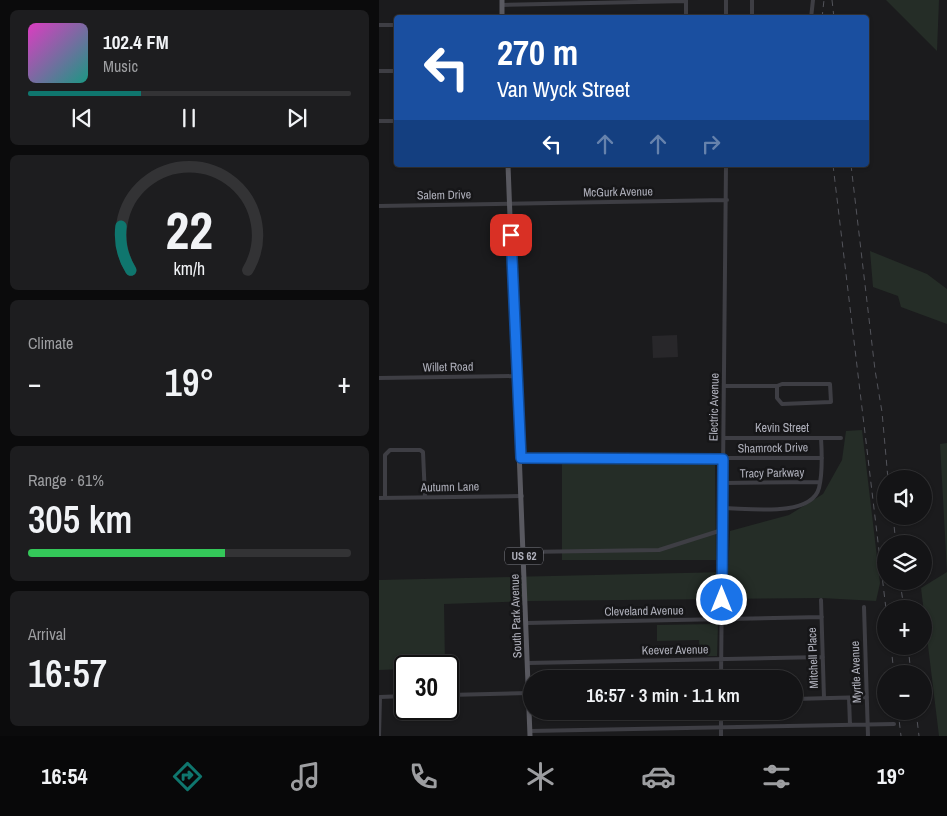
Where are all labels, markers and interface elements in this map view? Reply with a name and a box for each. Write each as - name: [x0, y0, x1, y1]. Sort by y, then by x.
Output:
- text: 102.4 FM: [103, 29, 169, 55]
- text: 270 m: [497, 29, 578, 76]
- icon: left: [414, 35, 479, 100]
- text: Music: [103, 55, 138, 77]
- text: Van Wyck Street: [497, 74, 630, 104]
- icon: previous: [68, 104, 96, 132]
- icon: pause: [175, 104, 203, 132]
- icon: next: [283, 104, 311, 132]
- icon: left: [538, 130, 566, 158]
- icon: ahead: [591, 130, 619, 158]
- icon: ahead: [644, 130, 672, 158]
- icon: right: [697, 130, 725, 158]
- street label: McGurk Avenue: [583, 183, 653, 201]
- street label: Salem Drive: [417, 187, 471, 203]
- text: 22: [166, 195, 213, 265]
- pin: [490, 214, 532, 256]
- icon: arrive: [497, 221, 525, 249]
- text: km/h: [174, 257, 205, 281]
- text: Climate: [28, 332, 73, 354]
- text: 19°: [165, 357, 214, 408]
- street label: Willet Road: [422, 359, 474, 375]
- text: −: [28, 364, 41, 402]
- text: +: [338, 364, 351, 402]
- street label: Electric Avenue: [705, 373, 723, 441]
- street label: Kevin Street: [755, 420, 809, 436]
- street label: Shamrock Drive: [738, 439, 808, 457]
- street label: Tracy Parkway: [740, 464, 805, 482]
- text: Range · 61%: [28, 469, 104, 491]
- map controls: [877, 470, 932, 720]
- button: sound: [877, 470, 932, 525]
- street label: Autumn Lane: [420, 478, 479, 496]
- text: 305 km: [28, 494, 132, 545]
- button: layers: [877, 535, 932, 590]
- road number: US 62: [505, 548, 543, 564]
- position arrow: [695, 573, 747, 625]
- street label: South Park Avenue: [507, 574, 525, 658]
- button: +: [877, 600, 932, 655]
- street label: Cleveland Avenue: [604, 602, 684, 620]
- text: Arrival: [28, 623, 66, 645]
- street label: Mitchell Place: [804, 627, 822, 689]
- street label: Keever Avenue: [642, 641, 708, 659]
- street label: Myrtle Avenue: [847, 641, 865, 703]
- text: 16:57: [28, 648, 107, 699]
- speed limit sign: 30: [394, 655, 459, 720]
- button: −: [877, 665, 932, 720]
- text: 16:57 · 3 min · 1.1 km: [586, 682, 740, 708]
- icon: directions: [170, 759, 205, 794]
- icon: music: [288, 759, 323, 794]
- icon: phone: [406, 759, 441, 794]
- icon: climate: [523, 759, 558, 794]
- icon: car: [641, 759, 676, 794]
- icon: filters: [759, 759, 794, 794]
- text: 16:54: [41, 761, 88, 791]
- text: 19°: [877, 761, 906, 791]

